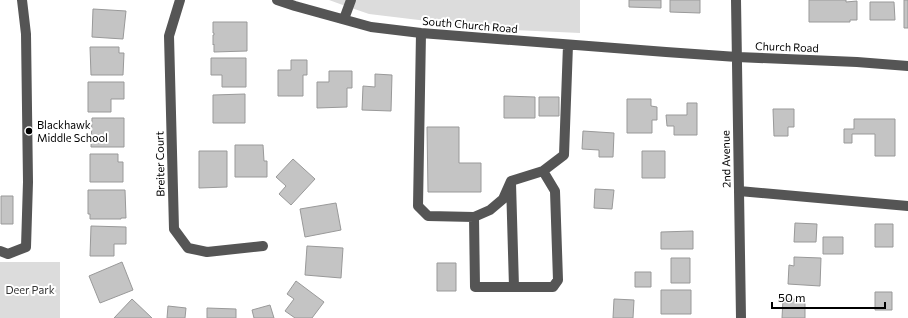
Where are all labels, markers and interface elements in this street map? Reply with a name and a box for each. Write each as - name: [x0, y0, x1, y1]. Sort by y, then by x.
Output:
- street label: South Church Road: [422, 14, 518, 35]
- street label: Church Road: [755, 39, 819, 54]
- place label: Blackhawk Middle School: [37, 118, 108, 144]
- marker: Blackhawk Middle School: [24, 126, 34, 136]
- street label: Breiter Court: [152, 130, 167, 197]
- street label: 2nd Avenue: [718, 130, 733, 188]
- park label: Deer Park: [5, 283, 55, 296]
- scale bar: [772, 284, 885, 310]
- text: 50 m: [778, 290, 806, 304]

